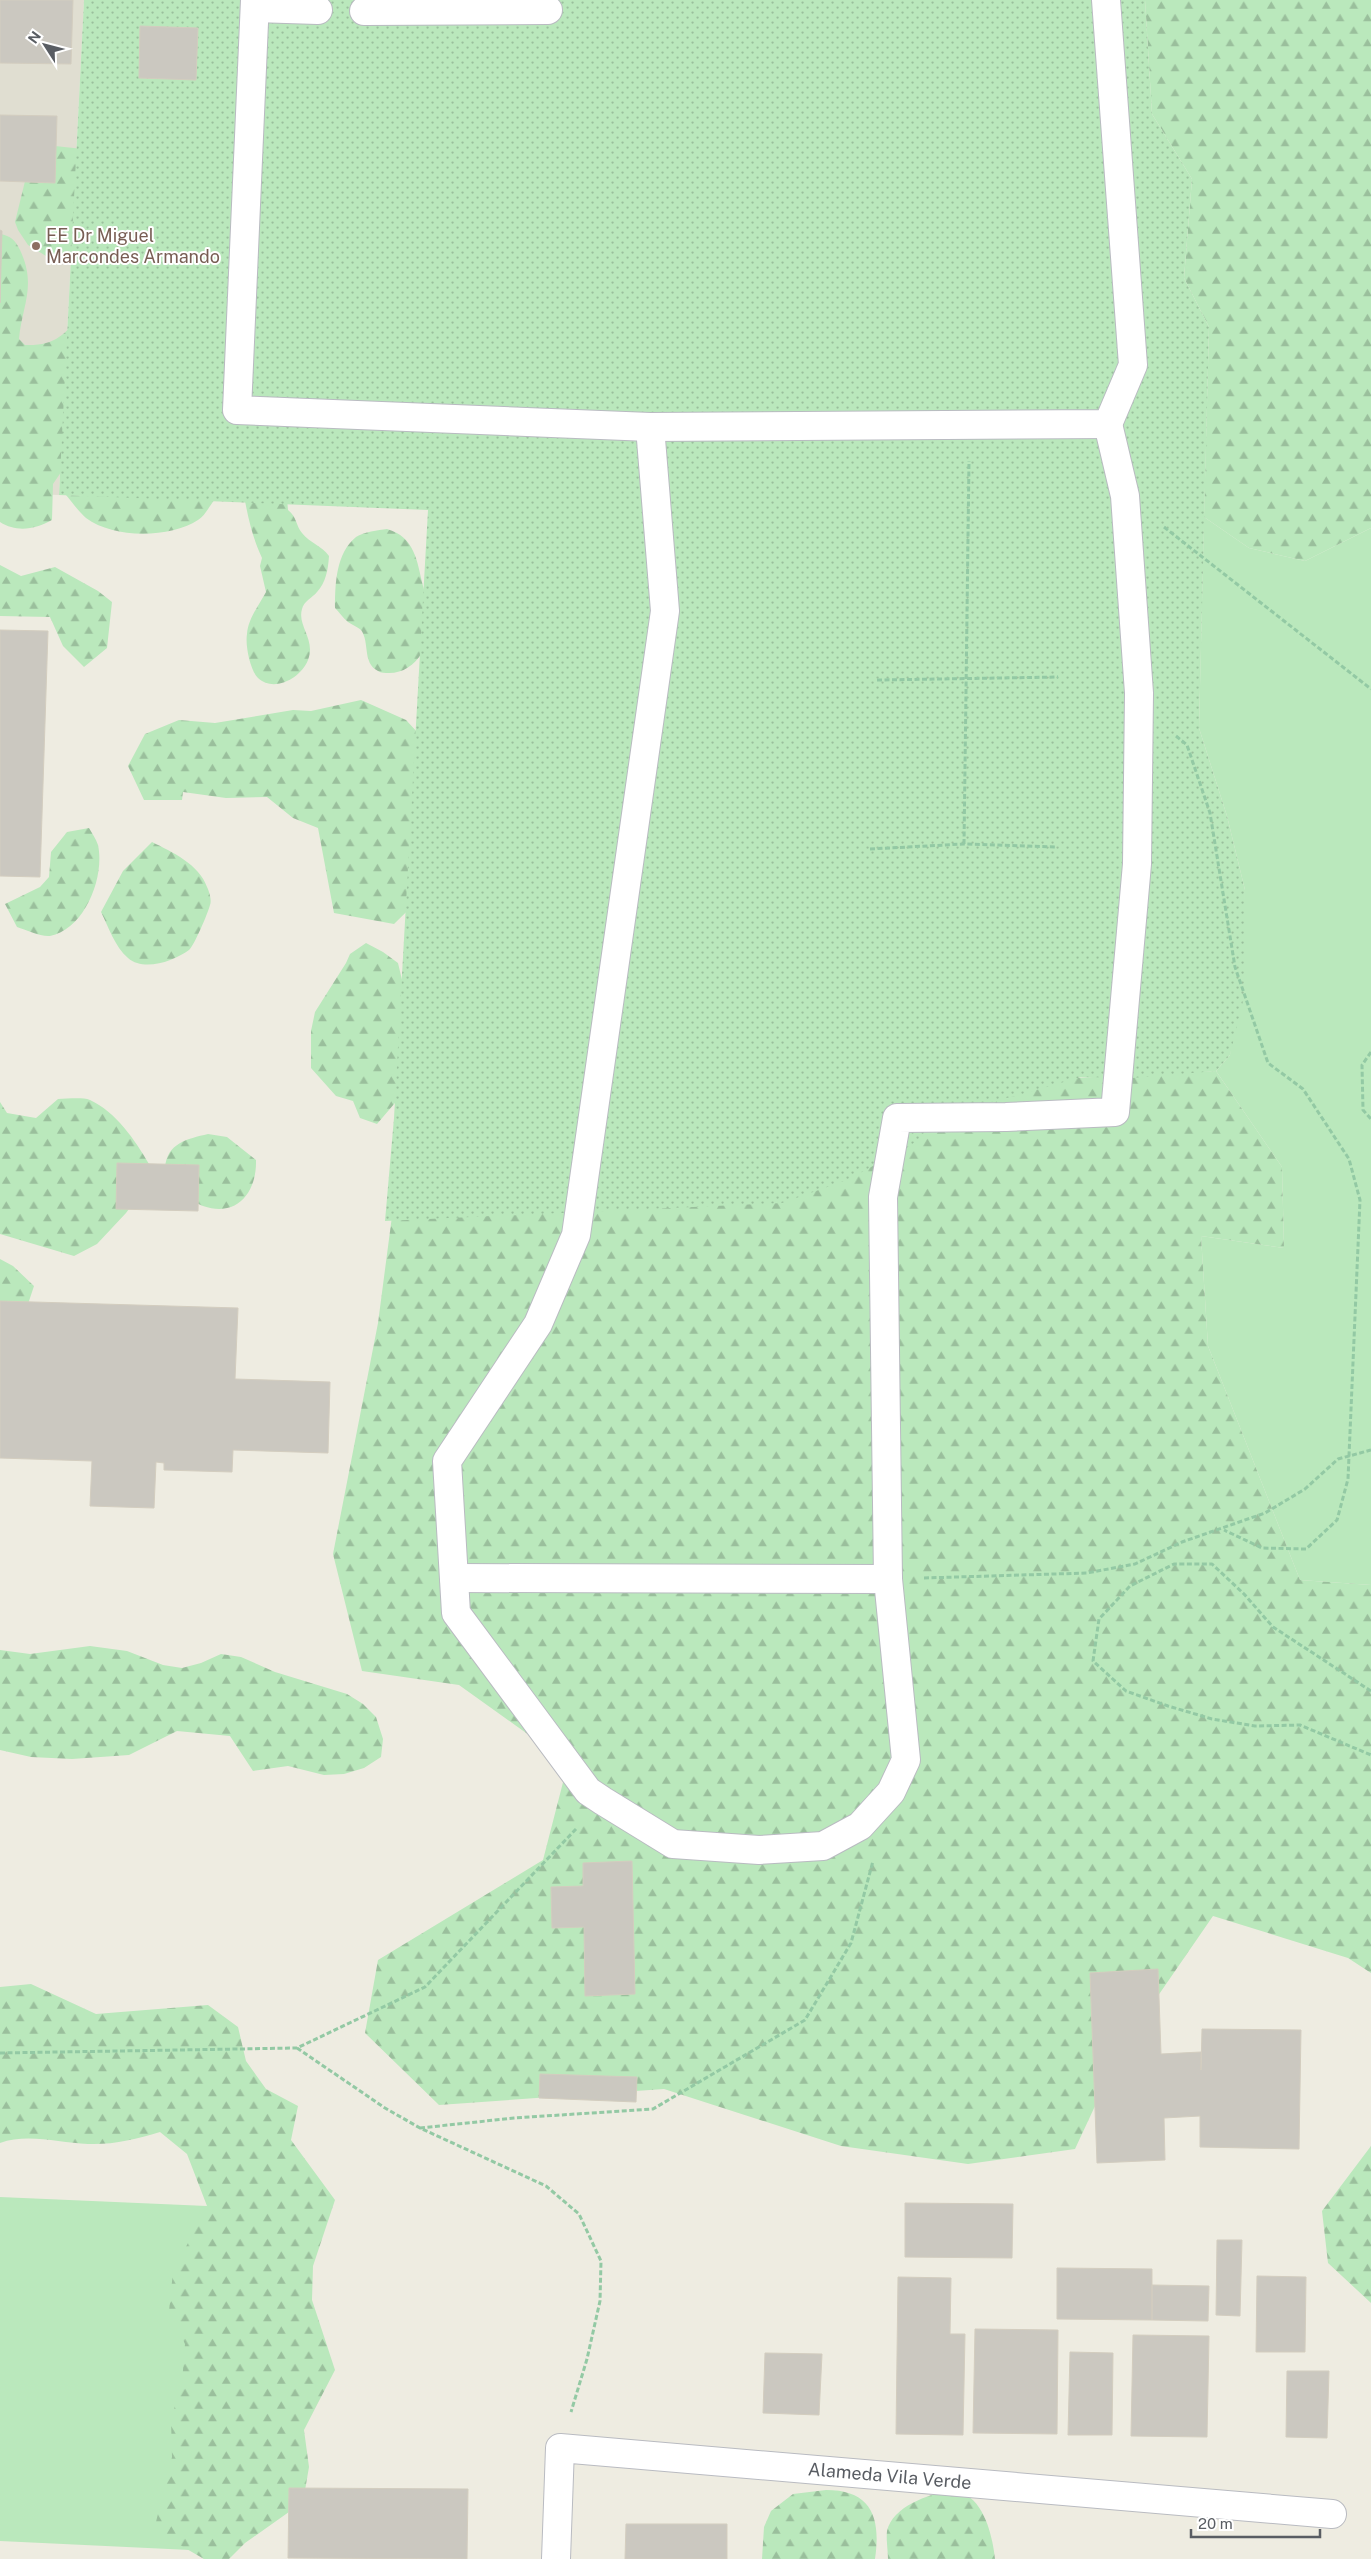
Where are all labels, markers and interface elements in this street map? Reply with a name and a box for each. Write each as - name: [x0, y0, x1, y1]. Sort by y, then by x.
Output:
- north arrow: [20, 20, 70, 70]
- text: N: [25, 28, 44, 46]
- place label: EE Dr Miguel Marcondes Armando: [46, 225, 220, 267]
- marker: EE Dr Miguel Marcondes Armando: [30, 240, 42, 252]
- street label: Alameda Vila Verde: [807, 2458, 972, 2493]
- scale bar: [1191, 2506, 1320, 2538]
- text: 20 m: [1198, 2515, 1233, 2532]

